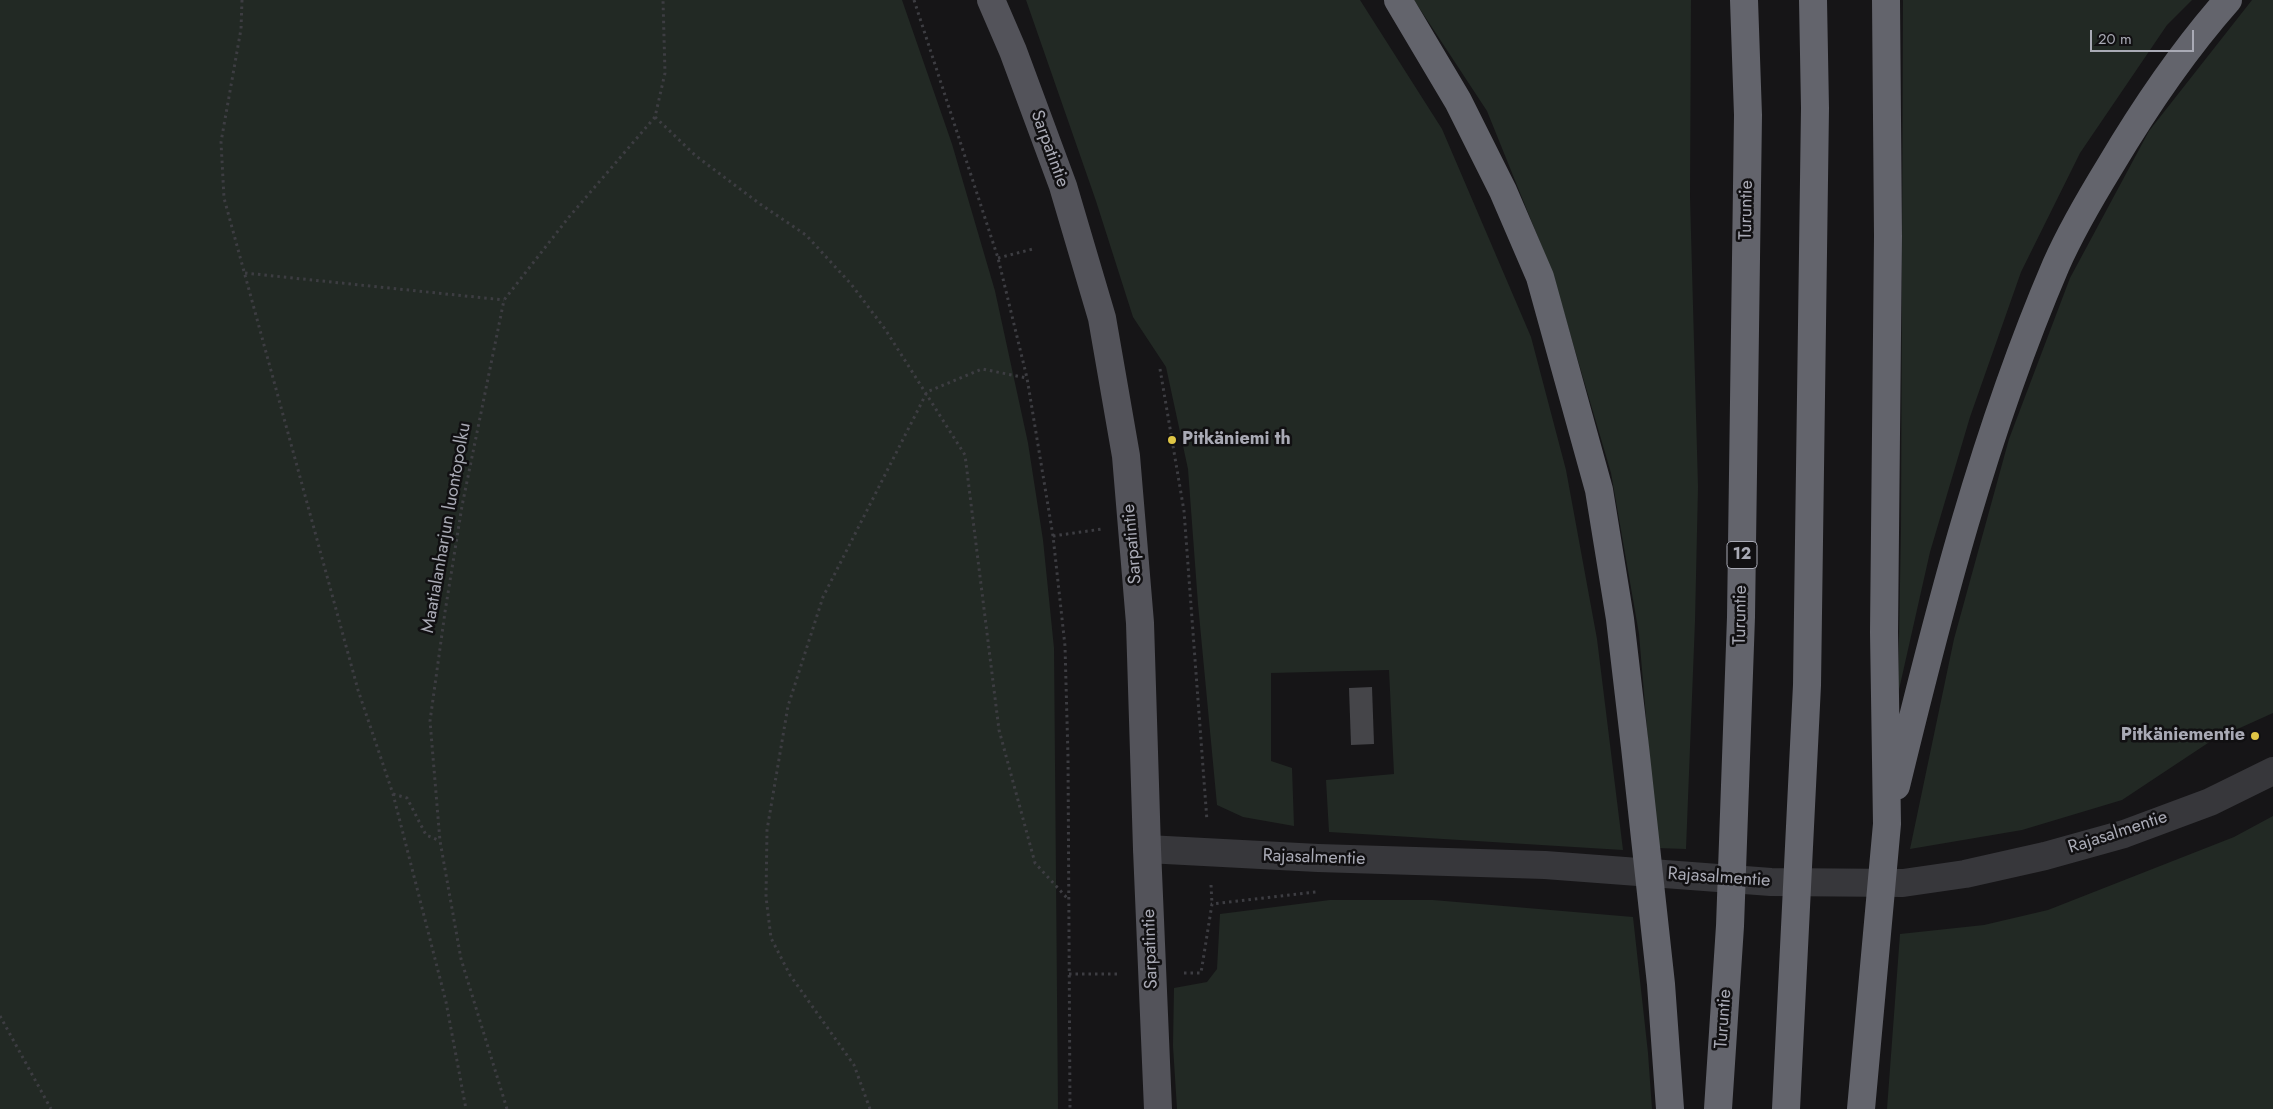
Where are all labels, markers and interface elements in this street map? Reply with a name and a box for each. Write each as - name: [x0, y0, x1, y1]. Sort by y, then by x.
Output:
- scale bar: [2093, 20, 2197, 52]
- text: 20 m: [2098, 28, 2132, 50]
- street label: Sarpatintie: [1025, 108, 1073, 190]
- street label: Turuntie: [1736, 180, 1758, 240]
- street label: Maatialanharjun luontopolku: [418, 421, 476, 635]
- place label: Pitkäniemi th: [1182, 429, 1291, 451]
- marker: Pitkäniemi th: [1166, 434, 1178, 446]
- street label: Sarpatintie: [1119, 503, 1147, 585]
- road number: 12: [1727, 542, 1757, 568]
- street label: Turuntie: [1730, 585, 1752, 645]
- place label: Pitkäniementie: [2121, 725, 2245, 747]
- marker: Pitkäniementie: [2249, 730, 2261, 742]
- street label: Rajasalmentie: [2066, 807, 2170, 859]
- street label: Rajasalmentie: [1262, 845, 1366, 871]
- street label: Rajasalmentie: [1667, 864, 1771, 892]
- street label: Sarpatintie: [1139, 908, 1163, 990]
- street label: Turuntie: [1711, 988, 1737, 1050]

